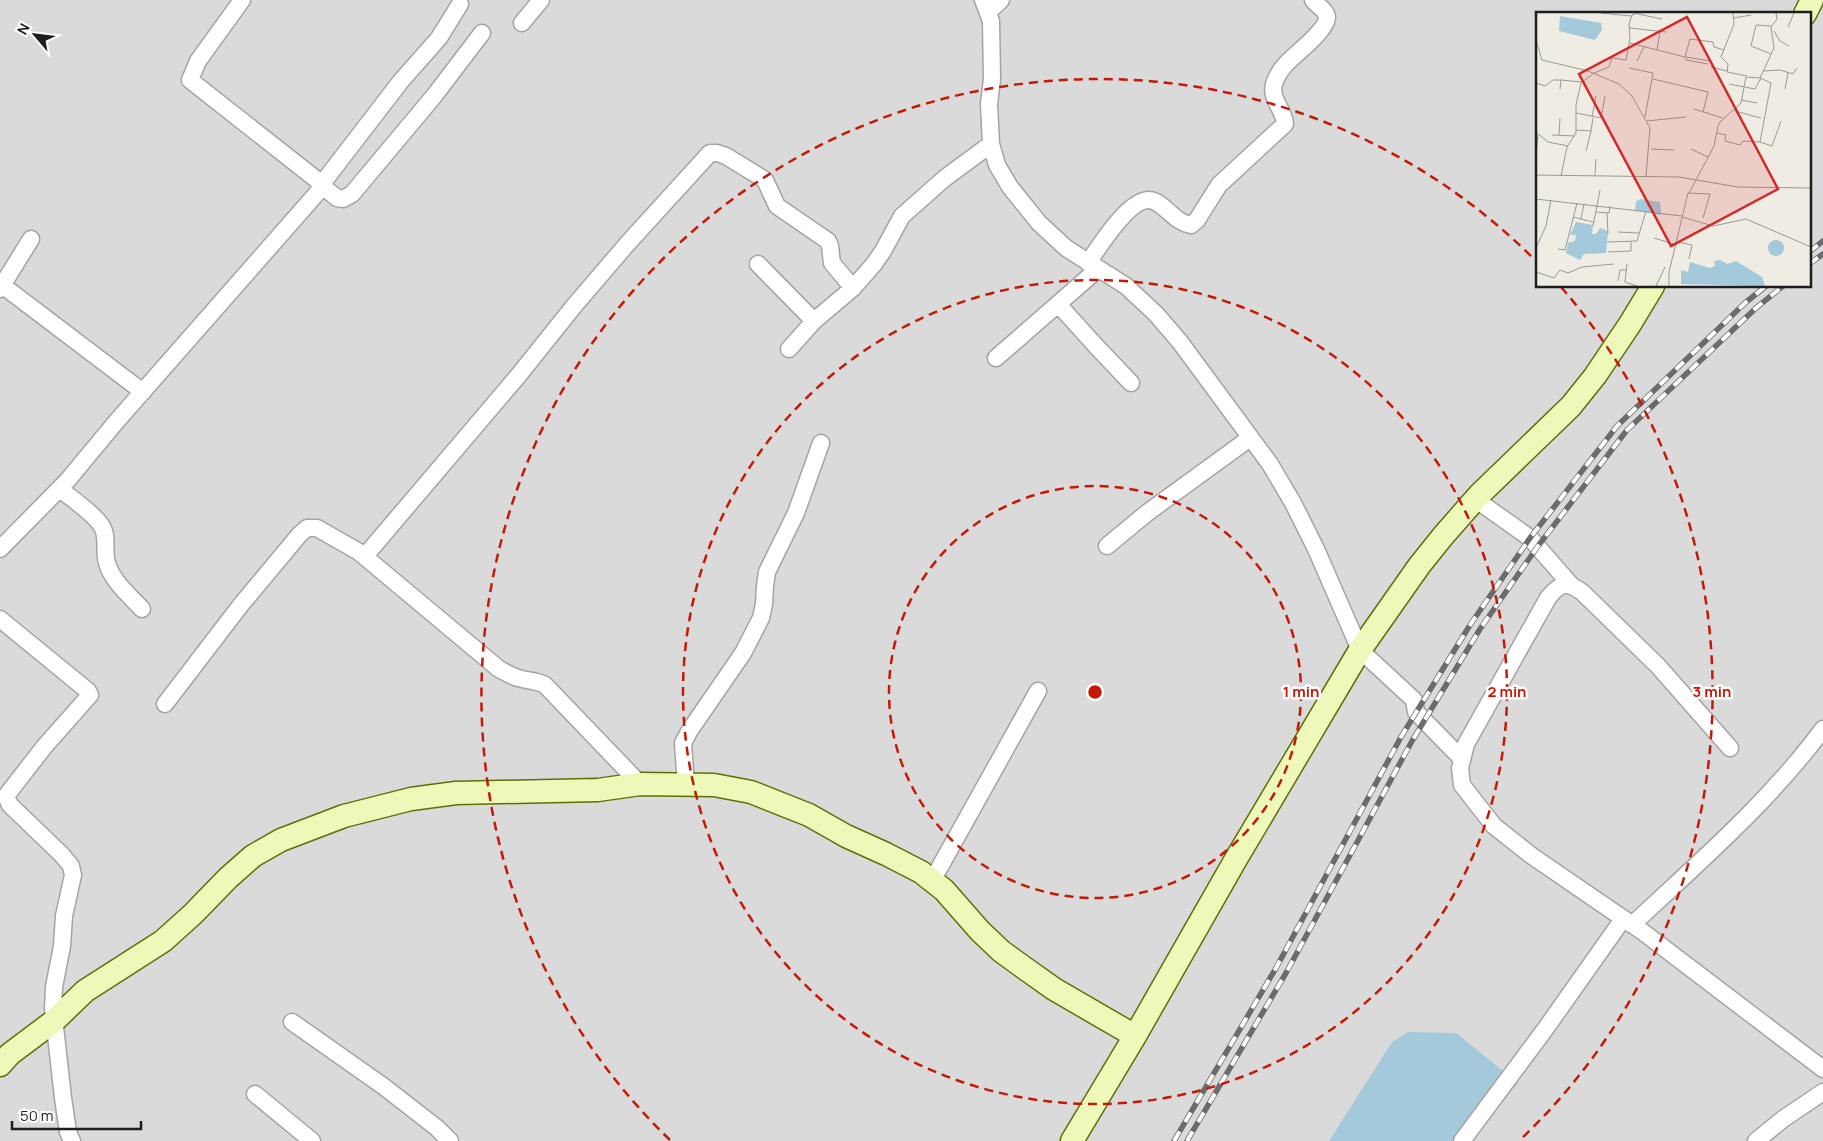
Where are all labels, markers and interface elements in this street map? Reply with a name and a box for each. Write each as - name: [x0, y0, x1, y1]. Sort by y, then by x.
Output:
- north arrow: [10, 10, 60, 60]
- inset map: [1536, 12, 1810, 288]
- text: N: [12, 20, 34, 38]
- text: 1 min: [1283, 681, 1319, 702]
- text: 2 min: [1487, 681, 1527, 702]
- text: 3 min: [1693, 681, 1731, 702]
- centre of rings: [1086, 683, 1104, 701]
- scale bar: [12, 1098, 141, 1130]
- text: 50 m: [20, 1105, 54, 1126]

